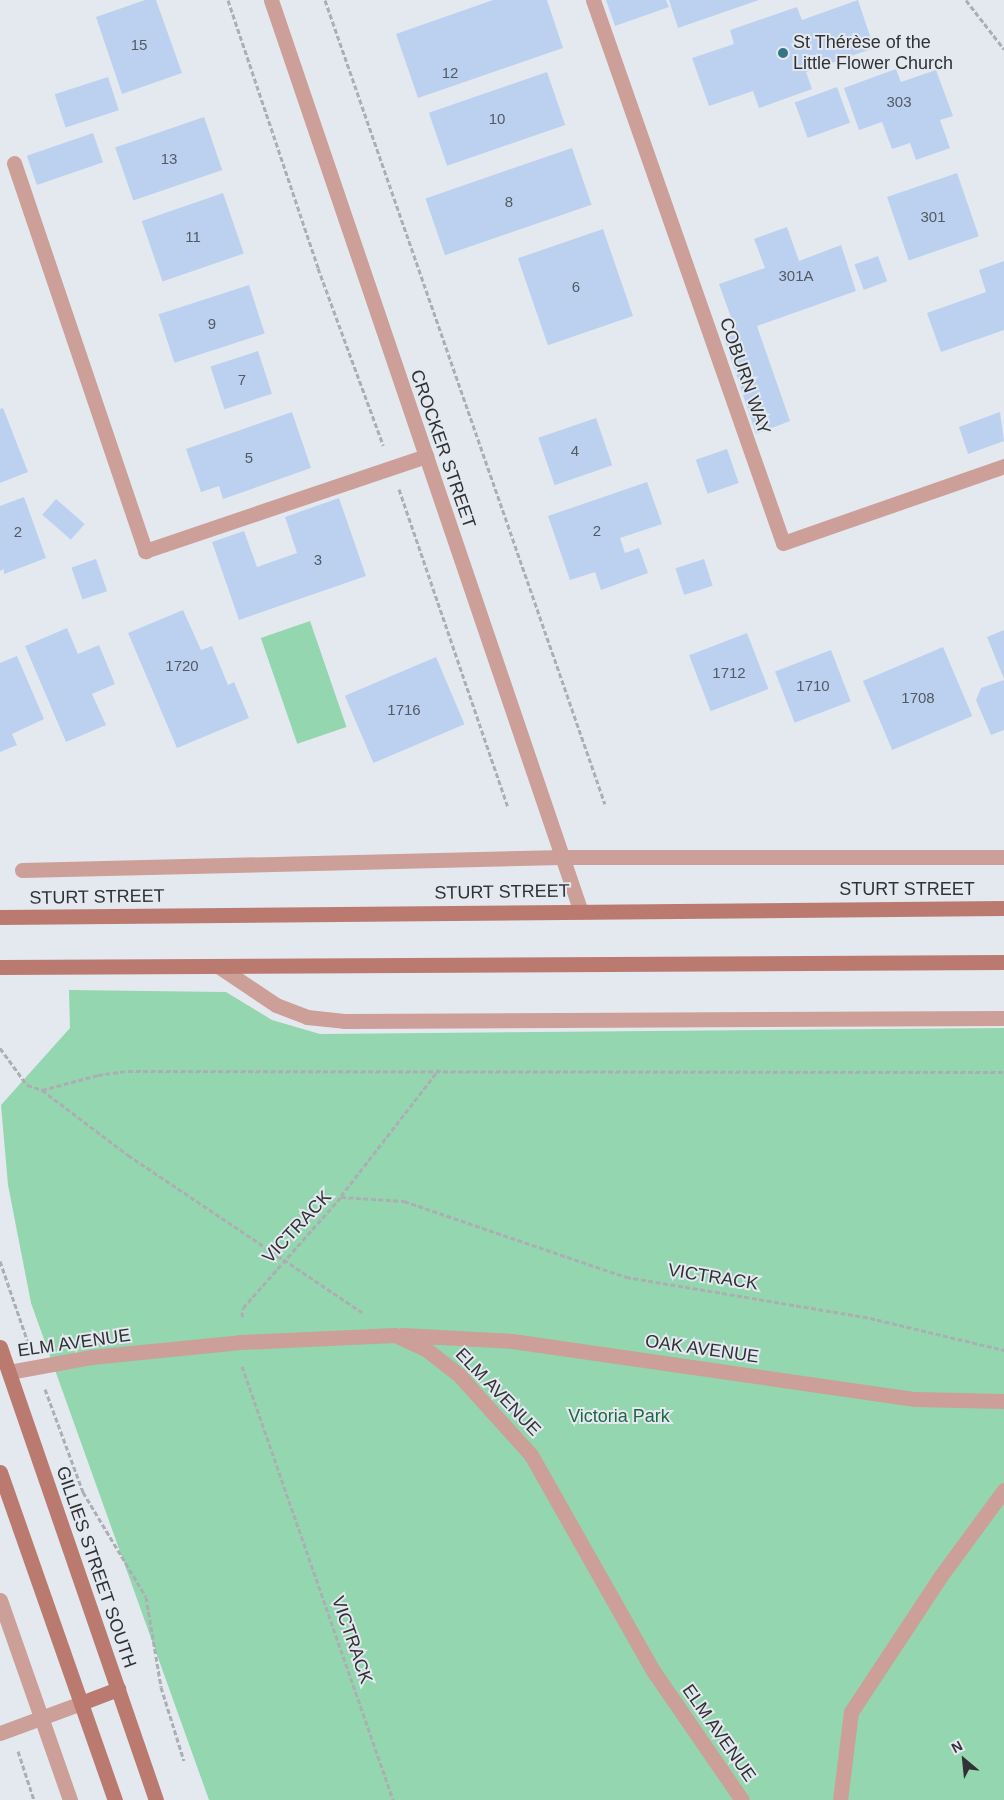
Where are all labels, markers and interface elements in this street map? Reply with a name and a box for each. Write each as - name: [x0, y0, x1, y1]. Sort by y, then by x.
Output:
- place label: St Thérèse of the Little Flower Church: [793, 32, 953, 74]
- house number: 15: [131, 36, 147, 54]
- marker: St Thérèse of the Little Flower Church: [777, 47, 789, 59]
- house number: 12: [442, 64, 458, 82]
- house number: 303: [886, 93, 912, 111]
- house number: 10: [489, 110, 505, 128]
- house number: 13: [161, 150, 177, 168]
- house number: 8: [505, 193, 513, 211]
- house number: 301: [920, 208, 946, 226]
- house number: 11: [185, 228, 201, 246]
- house number: 301A: [778, 267, 814, 285]
- house number: 6: [572, 278, 580, 296]
- house number: 9: [208, 315, 216, 333]
- street label: COBURN WAY: [715, 315, 775, 437]
- street label: CROCKER STREET: [406, 367, 480, 531]
- house number: 7: [238, 371, 246, 389]
- house number: 4: [571, 442, 579, 460]
- house number: 5: [245, 449, 253, 467]
- house number: 2: [593, 522, 601, 540]
- house number: 2: [14, 523, 22, 541]
- house number: 3: [314, 551, 322, 569]
- house number: 1720: [165, 657, 199, 675]
- house number: 1712: [712, 664, 746, 682]
- house number: 1710: [796, 677, 830, 695]
- house number: 1708: [901, 689, 935, 707]
- house number: 1716: [387, 701, 421, 719]
- street label: STURT STREET: [839, 878, 975, 900]
- street label: STURT STREET: [434, 880, 570, 904]
- street label: STURT STREET: [29, 885, 165, 909]
- street label: VICTRACK: [258, 1186, 336, 1268]
- street label: VICTRACK: [666, 1259, 760, 1295]
- street label: ELM AVENUE: [16, 1324, 132, 1362]
- street label: OAK AVENUE: [643, 1330, 761, 1368]
- street label: ELM AVENUE: [450, 1343, 546, 1441]
- park label: Victoria Park: [568, 1405, 670, 1427]
- street label: GILLIES STREET SOUTH: [51, 1463, 141, 1671]
- street label: VICTRACK: [327, 1593, 377, 1687]
- street label: ELM AVENUE: [677, 1680, 761, 1786]
- north arrow: [939, 1735, 989, 1785]
- text: N: [949, 1737, 965, 1756]

